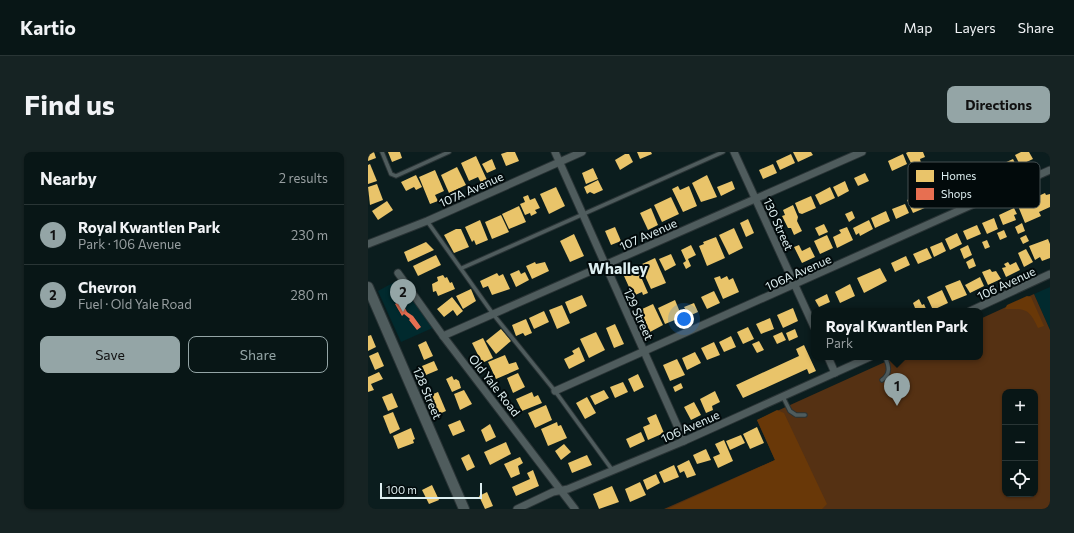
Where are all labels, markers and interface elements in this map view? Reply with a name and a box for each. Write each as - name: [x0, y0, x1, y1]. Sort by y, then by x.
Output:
- text: Kartio: [20, 16, 76, 39]
- text: Map: [904, 19, 932, 36]
- text: Layers: [954, 19, 996, 36]
- text: Share: [1018, 19, 1054, 36]
- button: Directions: [947, 86, 1050, 123]
- text: Find us: [24, 87, 115, 121]
- legend: [908, 162, 1040, 208]
- text: Nearby: [40, 168, 97, 189]
- street label: 107A Avenue: [437, 169, 505, 209]
- text: Homes: [941, 169, 976, 182]
- text: 2 results: [279, 170, 328, 186]
- text: Shops: [941, 187, 972, 200]
- street label: 130 Street: [761, 196, 797, 253]
- street label: 107 Avenue: [617, 215, 679, 253]
- text: Royal Kwantlen Park: [78, 218, 220, 236]
- text: 1: [50, 227, 56, 243]
- text: 230 m: [291, 227, 328, 243]
- text: Park · 106 Avenue: [78, 236, 181, 252]
- street label: 106A Avenue: [763, 251, 833, 293]
- district label: Whalley: [588, 258, 648, 277]
- street label: 106 Avenue: [975, 263, 1037, 303]
- text: Chevron: [78, 278, 136, 296]
- pin: 2: [390, 279, 416, 312]
- street label: 129 Street: [621, 286, 657, 342]
- text: 2: [49, 287, 57, 303]
- text: 280 m: [291, 287, 328, 303]
- text: Fuel · Old Yale Road: [78, 296, 192, 312]
- popup: [811, 308, 983, 360]
- your location: [674, 309, 694, 329]
- text: Royal Kwantlen Park: [826, 317, 968, 335]
- text: Park: [826, 335, 853, 351]
- button: Save: [40, 336, 180, 373]
- button: Share: [188, 336, 328, 373]
- street label: Old Yale Road: [466, 351, 524, 419]
- street label: 128 Street: [411, 365, 445, 421]
- pin: 1: [884, 373, 910, 406]
- map controls: [1002, 389, 1038, 497]
- button: +: [1002, 389, 1038, 425]
- street label: 106 Avenue: [659, 407, 721, 445]
- button: −: [1002, 425, 1038, 461]
- button: locate: [1002, 461, 1038, 497]
- scale bar: [380, 481, 482, 500]
- text: 100 m: [386, 483, 417, 496]

